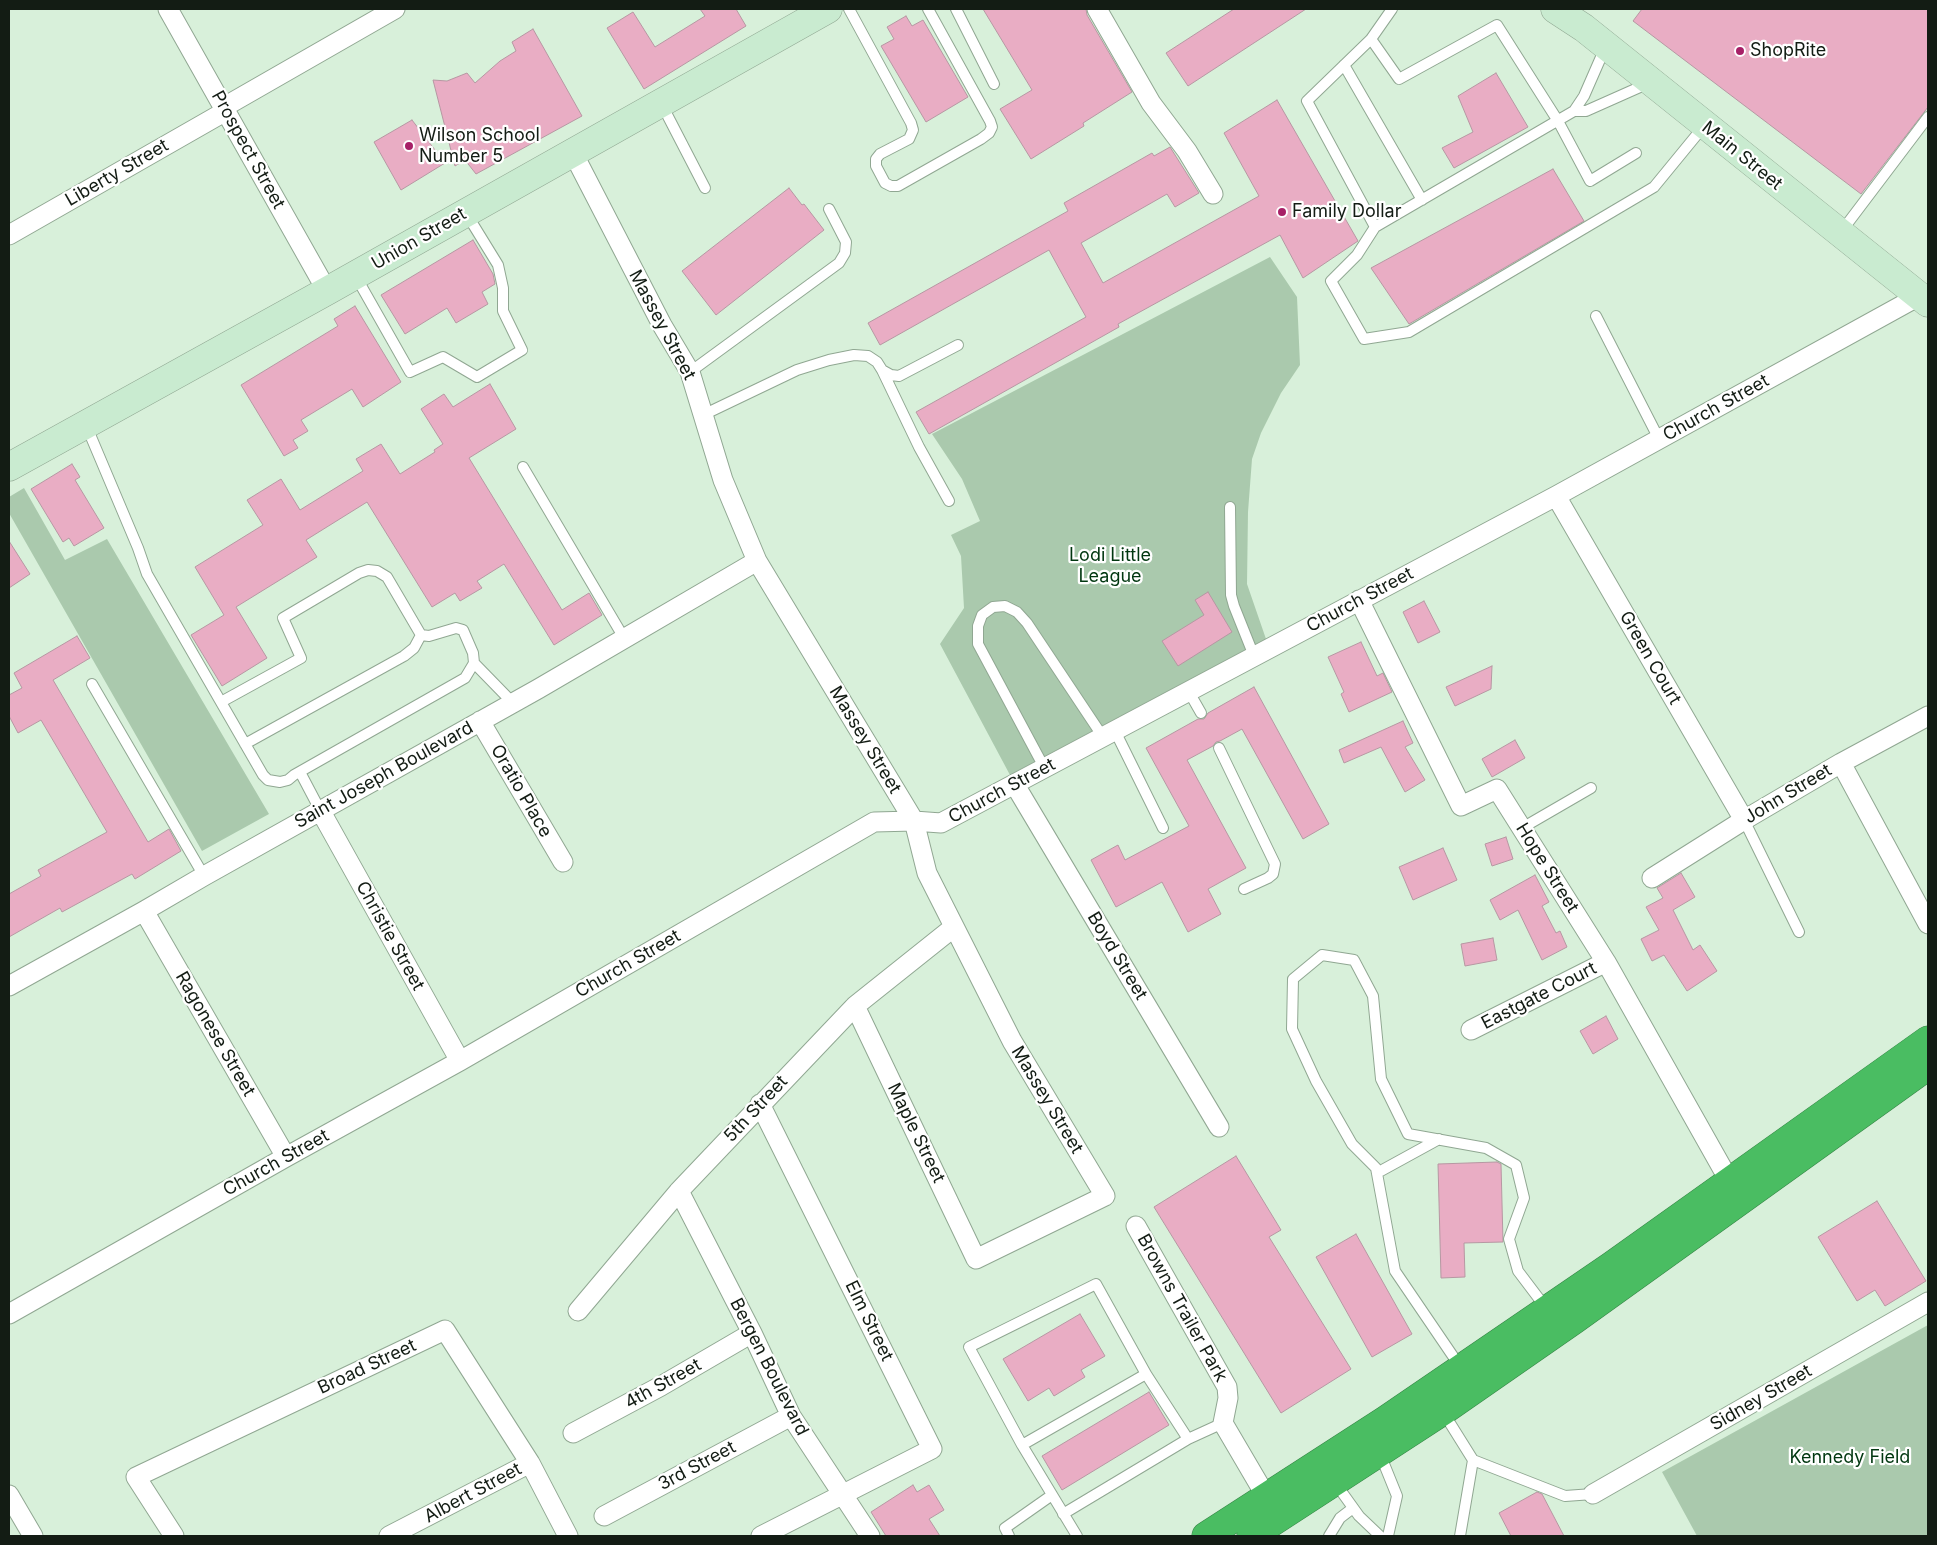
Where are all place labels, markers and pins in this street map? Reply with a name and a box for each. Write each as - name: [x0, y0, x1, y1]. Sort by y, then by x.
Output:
- place label: ShopRite: [1750, 40, 1826, 62]
- marker: ShopRite: [1734, 45, 1746, 57]
- place label: Wilson School Number 5: [419, 125, 540, 168]
- marker: Wilson School Number 5: [403, 140, 415, 152]
- place label: Family Dollar: [1292, 201, 1401, 223]
- marker: Family Dollar: [1276, 206, 1288, 218]

